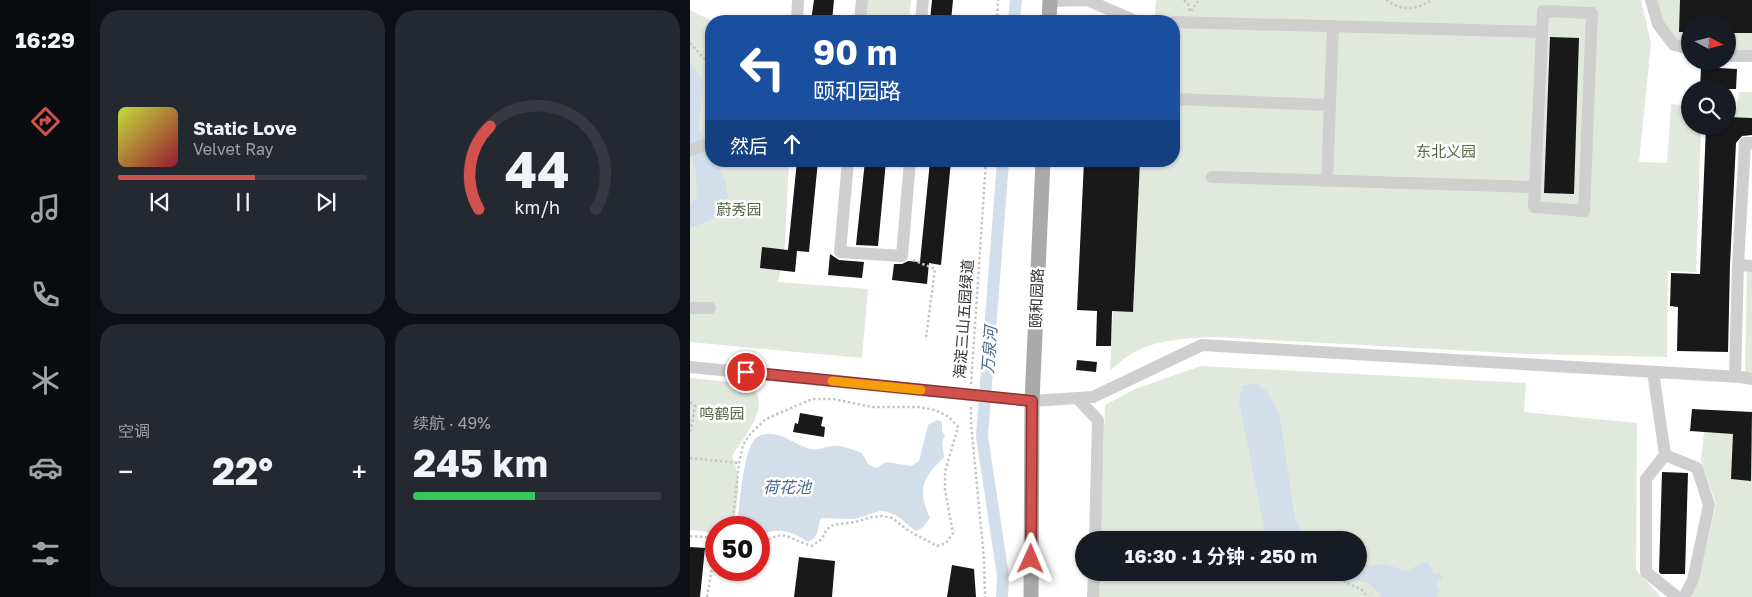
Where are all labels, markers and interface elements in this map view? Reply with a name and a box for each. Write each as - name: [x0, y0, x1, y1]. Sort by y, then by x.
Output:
- north arrow: [1681, 15, 1736, 70]
- map controls: [1681, 15, 1736, 135]
- text: 16:29: [15, 26, 75, 53]
- text: 90 m: [813, 31, 897, 73]
- icon: left: [730, 35, 795, 100]
- text: 颐和园路: [813, 77, 901, 104]
- button: search: [1681, 80, 1736, 135]
- icon: directions: [28, 104, 63, 139]
- text: Static Love: [193, 116, 297, 139]
- icon: ahead: [778, 130, 806, 158]
- text: 然后: [730, 134, 768, 157]
- text: 44: [505, 137, 570, 199]
- text: Velvet Ray: [193, 139, 274, 159]
- park label: 东北义园: [1416, 142, 1476, 160]
- icon: previous: [146, 188, 174, 216]
- icon: pause: [229, 188, 257, 216]
- icon: next: [312, 188, 340, 216]
- icon: music: [28, 191, 63, 226]
- text: km/h: [515, 196, 560, 218]
- park label: 蔚秀园: [716, 200, 762, 218]
- street label: 海淀三山五园绿道: [950, 258, 976, 379]
- street label: 颐和园路: [1026, 268, 1046, 328]
- icon: phone: [28, 277, 63, 312]
- water label: 万泉河: [977, 322, 1001, 375]
- pin: [725, 351, 767, 393]
- icon: arrive: [732, 358, 760, 386]
- icon: climate: [28, 363, 63, 398]
- park label: 鸣鹤园: [699, 404, 745, 422]
- text: 续航 · 49%: [413, 413, 491, 433]
- text: 空调: [118, 421, 150, 441]
- text: 245 km: [413, 440, 548, 485]
- text: 22°: [212, 448, 273, 493]
- icon: car: [28, 450, 63, 485]
- text: −: [118, 455, 133, 488]
- text: +: [352, 455, 367, 488]
- water label: 荷花池: [763, 477, 813, 497]
- speed limit sign: 50: [705, 516, 770, 581]
- position arrow: [1004, 532, 1056, 584]
- icon: filters: [28, 536, 63, 571]
- text: 16:30 · 1 分钟 · 250 m: [1125, 544, 1317, 567]

